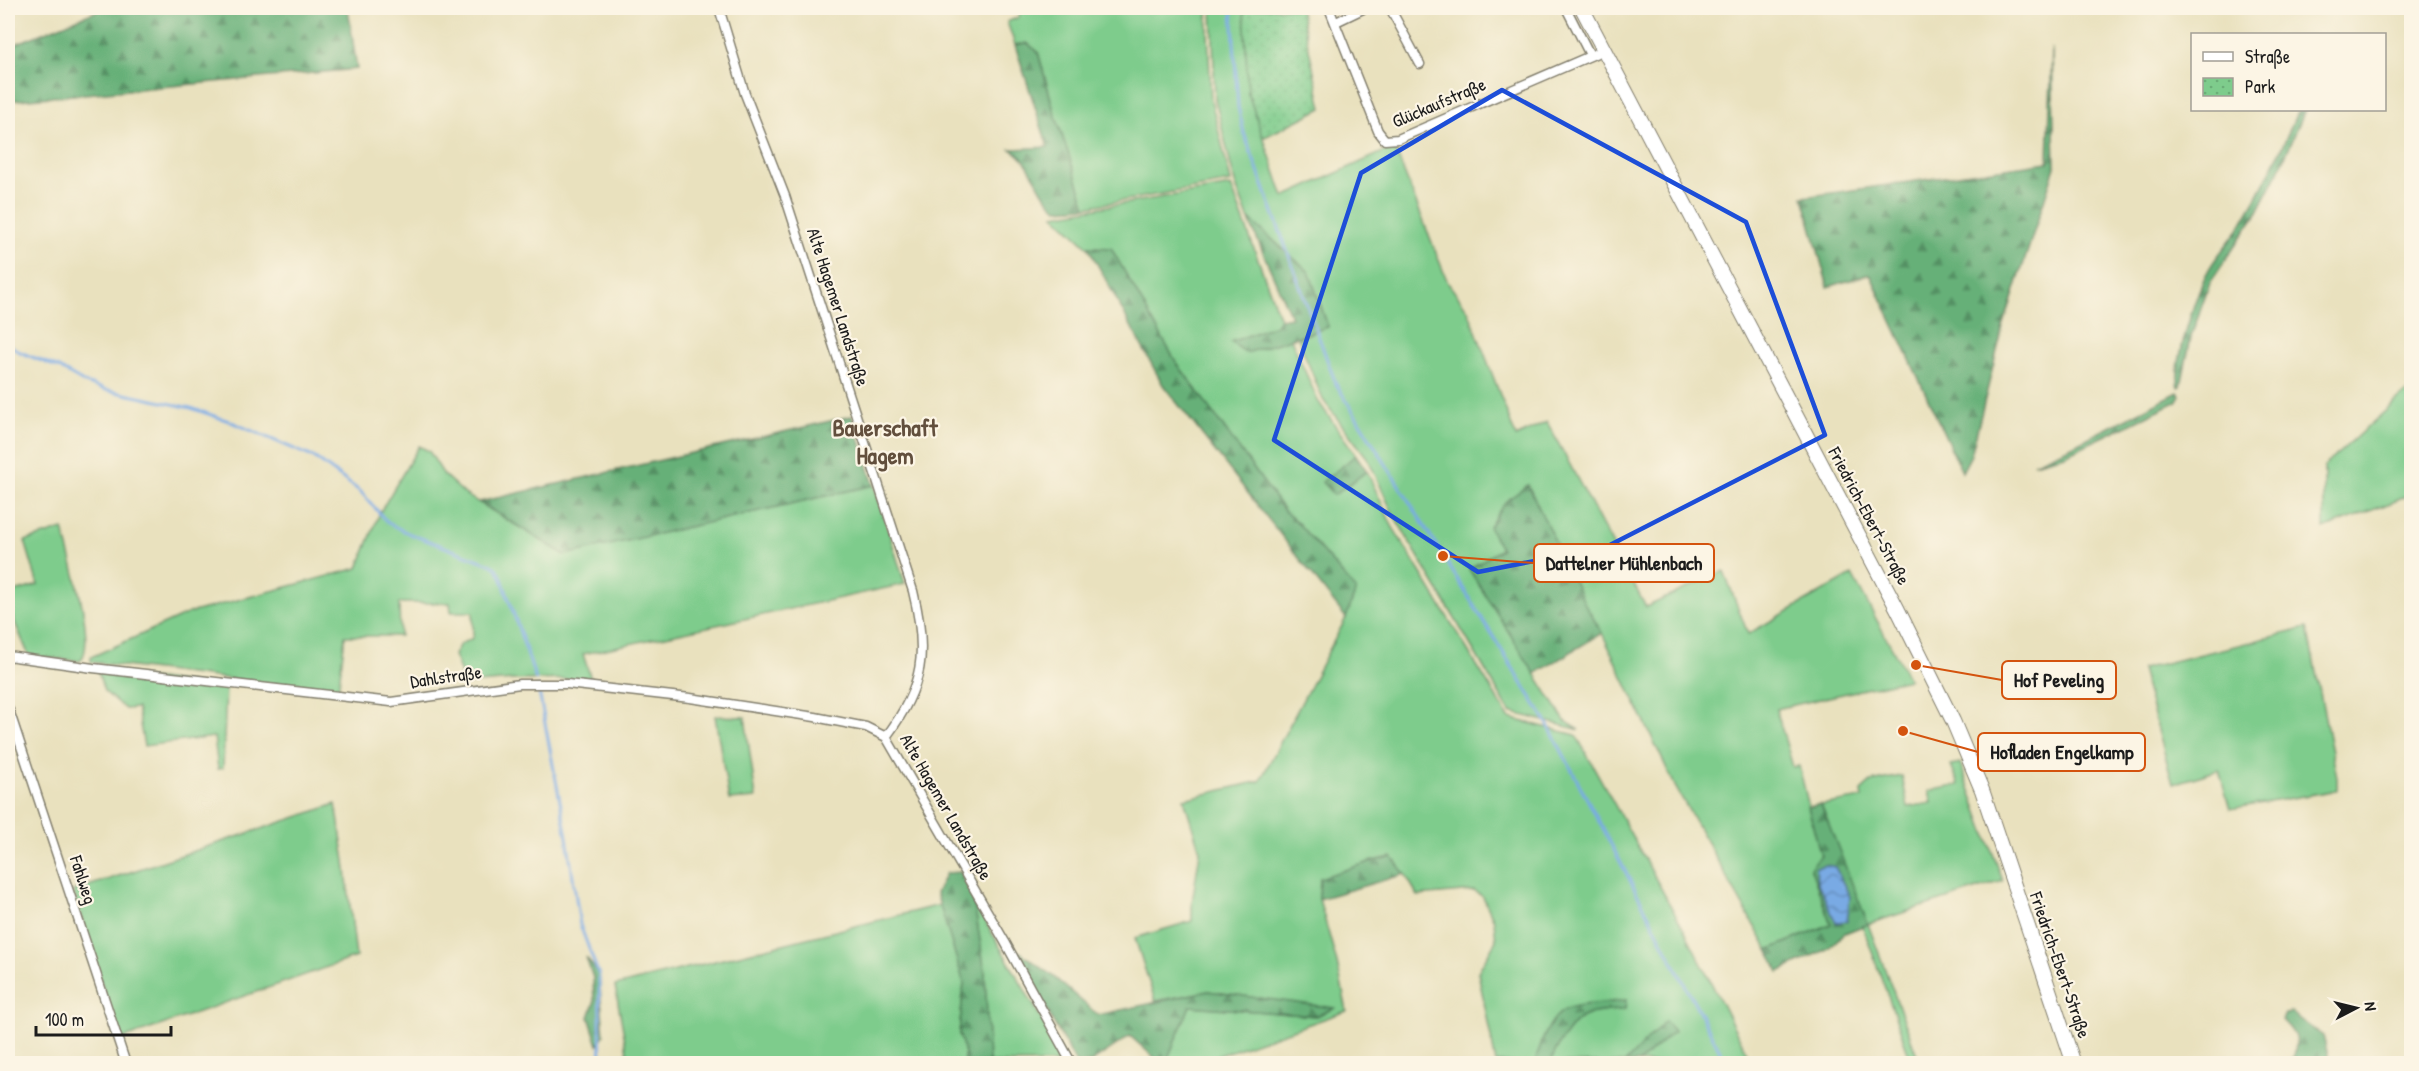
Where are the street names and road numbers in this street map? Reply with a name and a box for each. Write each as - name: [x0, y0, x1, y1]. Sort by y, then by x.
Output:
- street label: Glückaufstraße: [1388, 72, 1490, 134]
- street label: Alte Hagemer Landstraße: [801, 225, 876, 389]
- street label: Friedrich-Ebert-Straße: [1822, 442, 1916, 589]
- street label: Dahlstraße: [409, 659, 483, 694]
- street label: Alte Hagemer Landstraße: [894, 729, 998, 884]
- street label: Fahlweg: [64, 851, 103, 907]
- street label: Friedrich-Ebert-Straße: [2023, 888, 2097, 1041]

